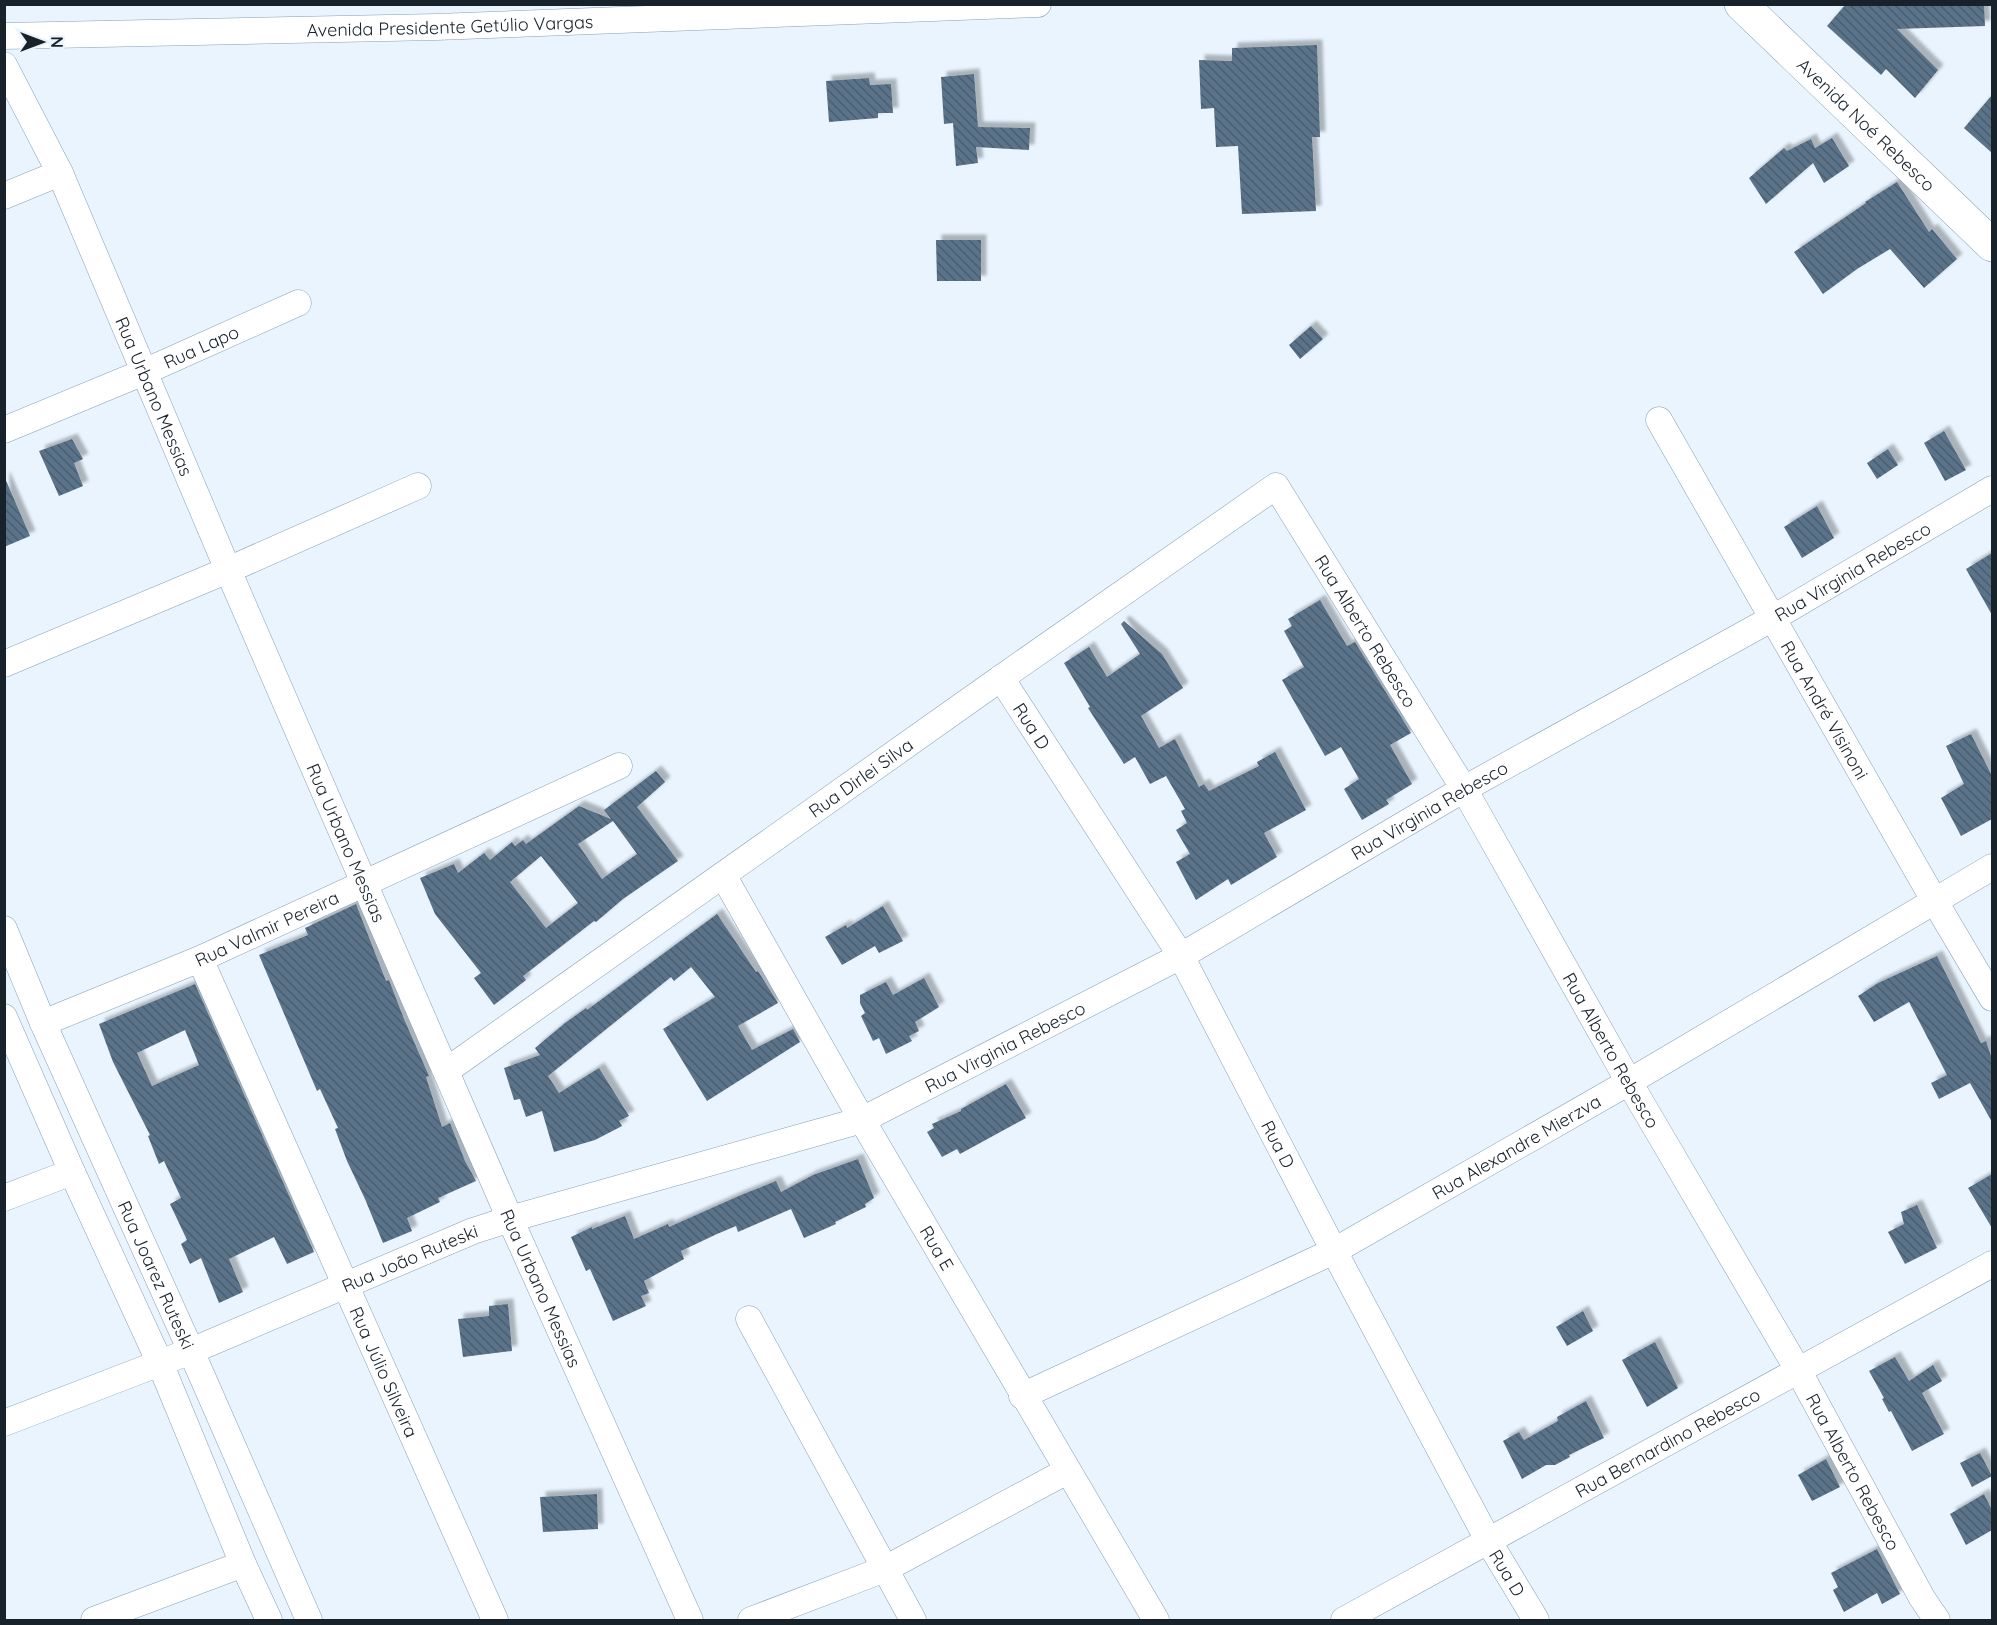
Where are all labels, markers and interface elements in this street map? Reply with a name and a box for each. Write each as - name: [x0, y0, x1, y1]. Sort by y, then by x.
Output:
- street label: Avenida Presidente Getúlio Vargas: [306, 10, 594, 41]
- north arrow: [12, 12, 72, 72]
- text: N: [47, 36, 67, 48]
- street label: Avenida Noé Rebesco: [1793, 53, 1940, 196]
- street label: Rua Urbano Messias: [111, 313, 198, 479]
- street label: Rua Lapo: [160, 320, 242, 373]
- street label: Rua Virginia Rebesco: [1770, 516, 1935, 626]
- street label: Rua Alberto Rebesco: [1310, 550, 1422, 712]
- street label: Rua André Visinoni: [1776, 636, 1874, 783]
- street label: Rua D: [1008, 698, 1056, 754]
- street label: Rua Dirlei Silva: [804, 733, 917, 822]
- street label: Rua Virginia Rebesco: [1347, 756, 1512, 865]
- street label: Rua Urbano Messias: [302, 760, 391, 926]
- street label: Rua Valmir Pereira: [191, 885, 342, 971]
- street label: Rua Alberto Rebesco: [1558, 968, 1665, 1132]
- street label: Rua Virginia Rebesco: [921, 996, 1089, 1097]
- street label: Rua Alexandre Mierzva: [1428, 1089, 1605, 1204]
- street label: Rua D: [1257, 1116, 1300, 1172]
- street label: Rua Joarez Ruteski: [113, 1197, 200, 1353]
- street label: Rua Urbano Messias: [496, 1205, 586, 1371]
- street label: Rua João Ruteski: [338, 1219, 481, 1297]
- street label: Rua E: [915, 1221, 959, 1274]
- street label: Rua Júlio Silveira: [345, 1303, 423, 1441]
- street label: Rua Bernardino Rebesco: [1571, 1382, 1764, 1502]
- street label: Rua Alberto Rebesco: [1801, 1389, 1905, 1554]
- street label: Rua D: [1484, 1545, 1530, 1600]

